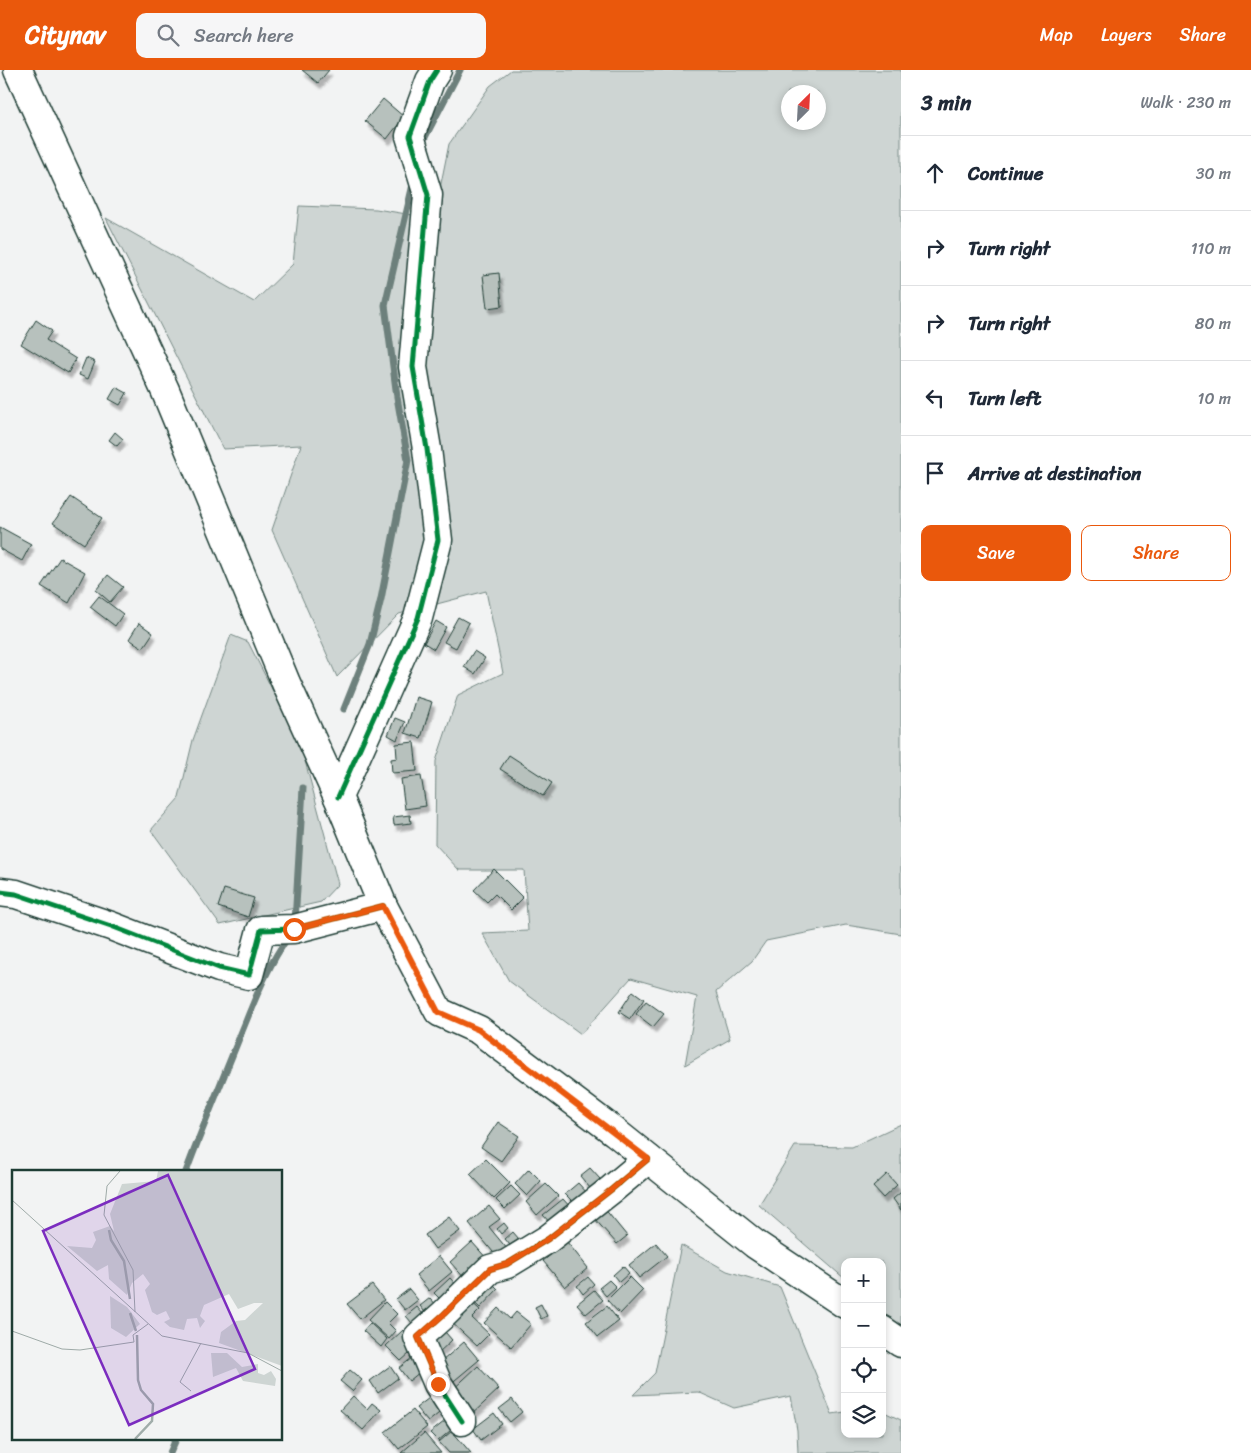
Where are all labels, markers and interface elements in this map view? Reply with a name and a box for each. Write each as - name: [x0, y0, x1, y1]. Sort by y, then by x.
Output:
- search box: [136, 13, 486, 58]
- text: Citynav: [25, 14, 106, 56]
- text: Search here: [194, 19, 294, 52]
- text: Map: [1040, 19, 1073, 51]
- text: Layers: [1101, 19, 1152, 51]
- text: Share: [1180, 19, 1226, 51]
- icon: search: [154, 21, 182, 49]
- text: 3 min: [921, 84, 971, 122]
- north arrow: [781, 85, 826, 130]
- text: Walk · 230 m: [1140, 88, 1231, 117]
- text: Continue: [968, 157, 1044, 190]
- icon: ahead: [921, 159, 949, 187]
- text: 30 m: [1196, 159, 1231, 188]
- text: Turn right: [968, 232, 1050, 265]
- icon: right: [921, 234, 949, 262]
- text: 110 m: [1191, 234, 1231, 263]
- text: Turn right: [968, 307, 1050, 340]
- icon: right: [921, 309, 949, 337]
- text: 80 m: [1195, 309, 1231, 338]
- text: Turn left: [968, 382, 1041, 415]
- icon: left: [921, 384, 949, 412]
- text: 10 m: [1198, 384, 1231, 413]
- text: Arrive at destination: [968, 457, 1141, 490]
- icon: arrive: [921, 459, 949, 487]
- button: Save: [921, 525, 1071, 581]
- button: Share: [1081, 525, 1231, 581]
- route start: [283, 918, 306, 941]
- inset map: [12, 1170, 282, 1440]
- map controls: [841, 1258, 886, 1438]
- button: +: [841, 1258, 886, 1303]
- button: −: [841, 1303, 886, 1348]
- button: locate: [841, 1348, 886, 1393]
- route end: [427, 1373, 450, 1396]
- button: layers: [841, 1393, 886, 1438]

